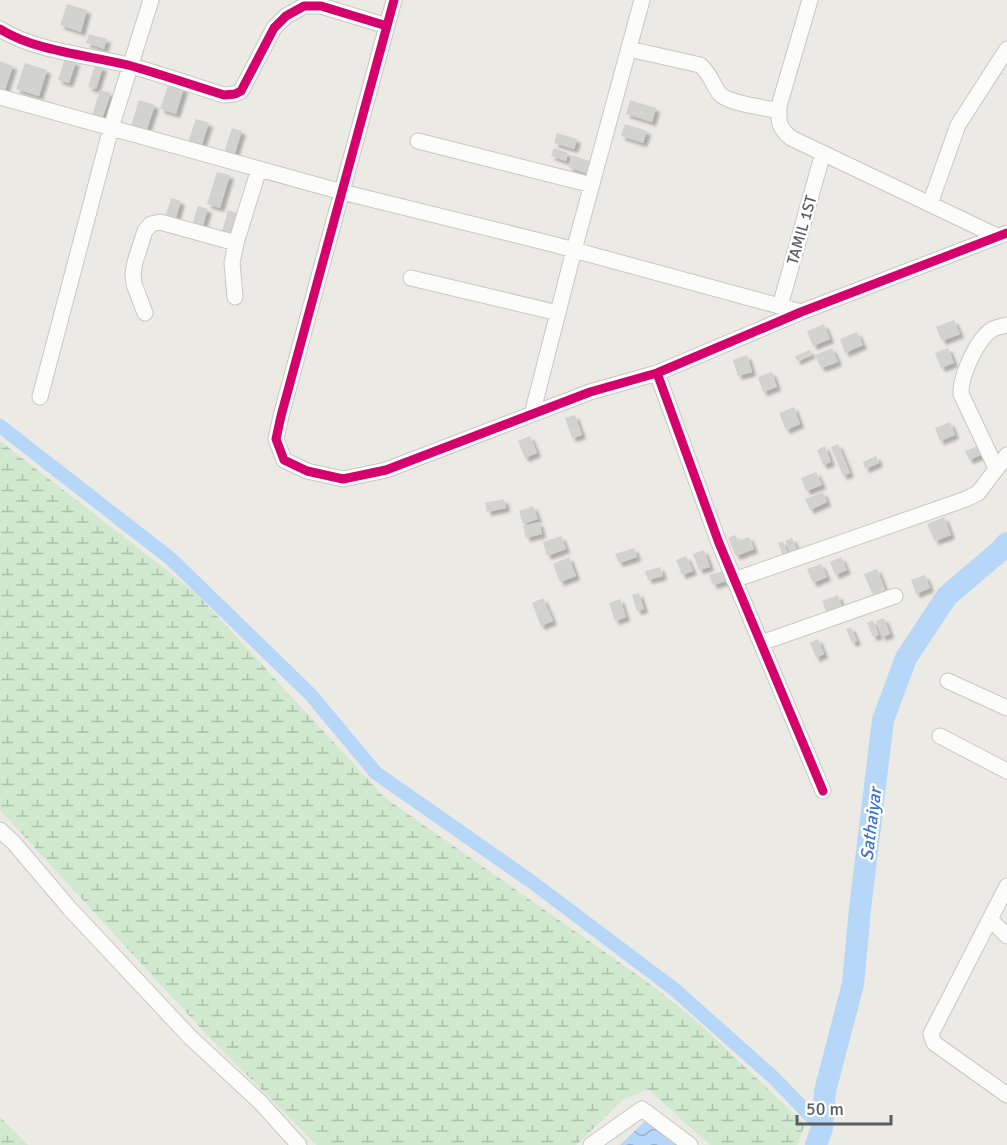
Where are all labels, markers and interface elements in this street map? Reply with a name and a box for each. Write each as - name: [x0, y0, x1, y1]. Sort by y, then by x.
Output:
- street label: TAMIL 1ST: [783, 193, 821, 267]
- water label: Sathaiyar: [856, 784, 887, 861]
- scale bar: [797, 1088, 892, 1126]
- text: 50 m: [806, 1098, 844, 1120]

